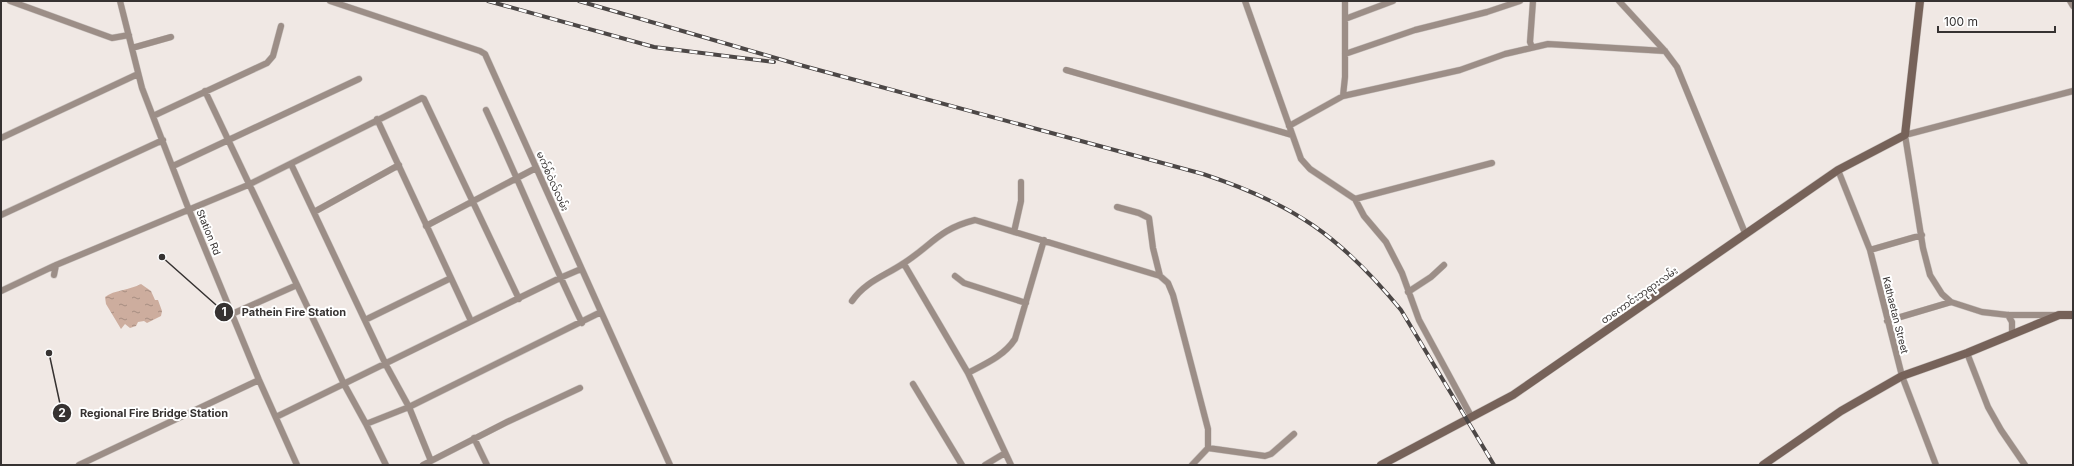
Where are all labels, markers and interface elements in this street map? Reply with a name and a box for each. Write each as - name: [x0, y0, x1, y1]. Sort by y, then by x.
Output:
- scale bar: [1938, 8, 2055, 34]
- text: 100 m: [1944, 14, 1978, 29]
- street label: မက်စ်ဝဲလ်လမ်း: [534, 149, 572, 213]
- street label: Station Rd: [194, 207, 224, 257]
- street label: တကောင်းဘုရားလမ်း: [1598, 263, 1681, 328]
- street label: Kathaetan Street: [1881, 275, 1912, 355]
- callout: Pathein Fire Station: [214, 300, 354, 323]
- text: 1: [221, 304, 227, 319]
- text: Pathein Fire Station: [242, 305, 346, 319]
- callout: Regional Fire Bridge Station: [52, 402, 236, 425]
- text: 2: [58, 405, 66, 420]
- text: Regional Fire Bridge Station: [80, 406, 228, 420]

